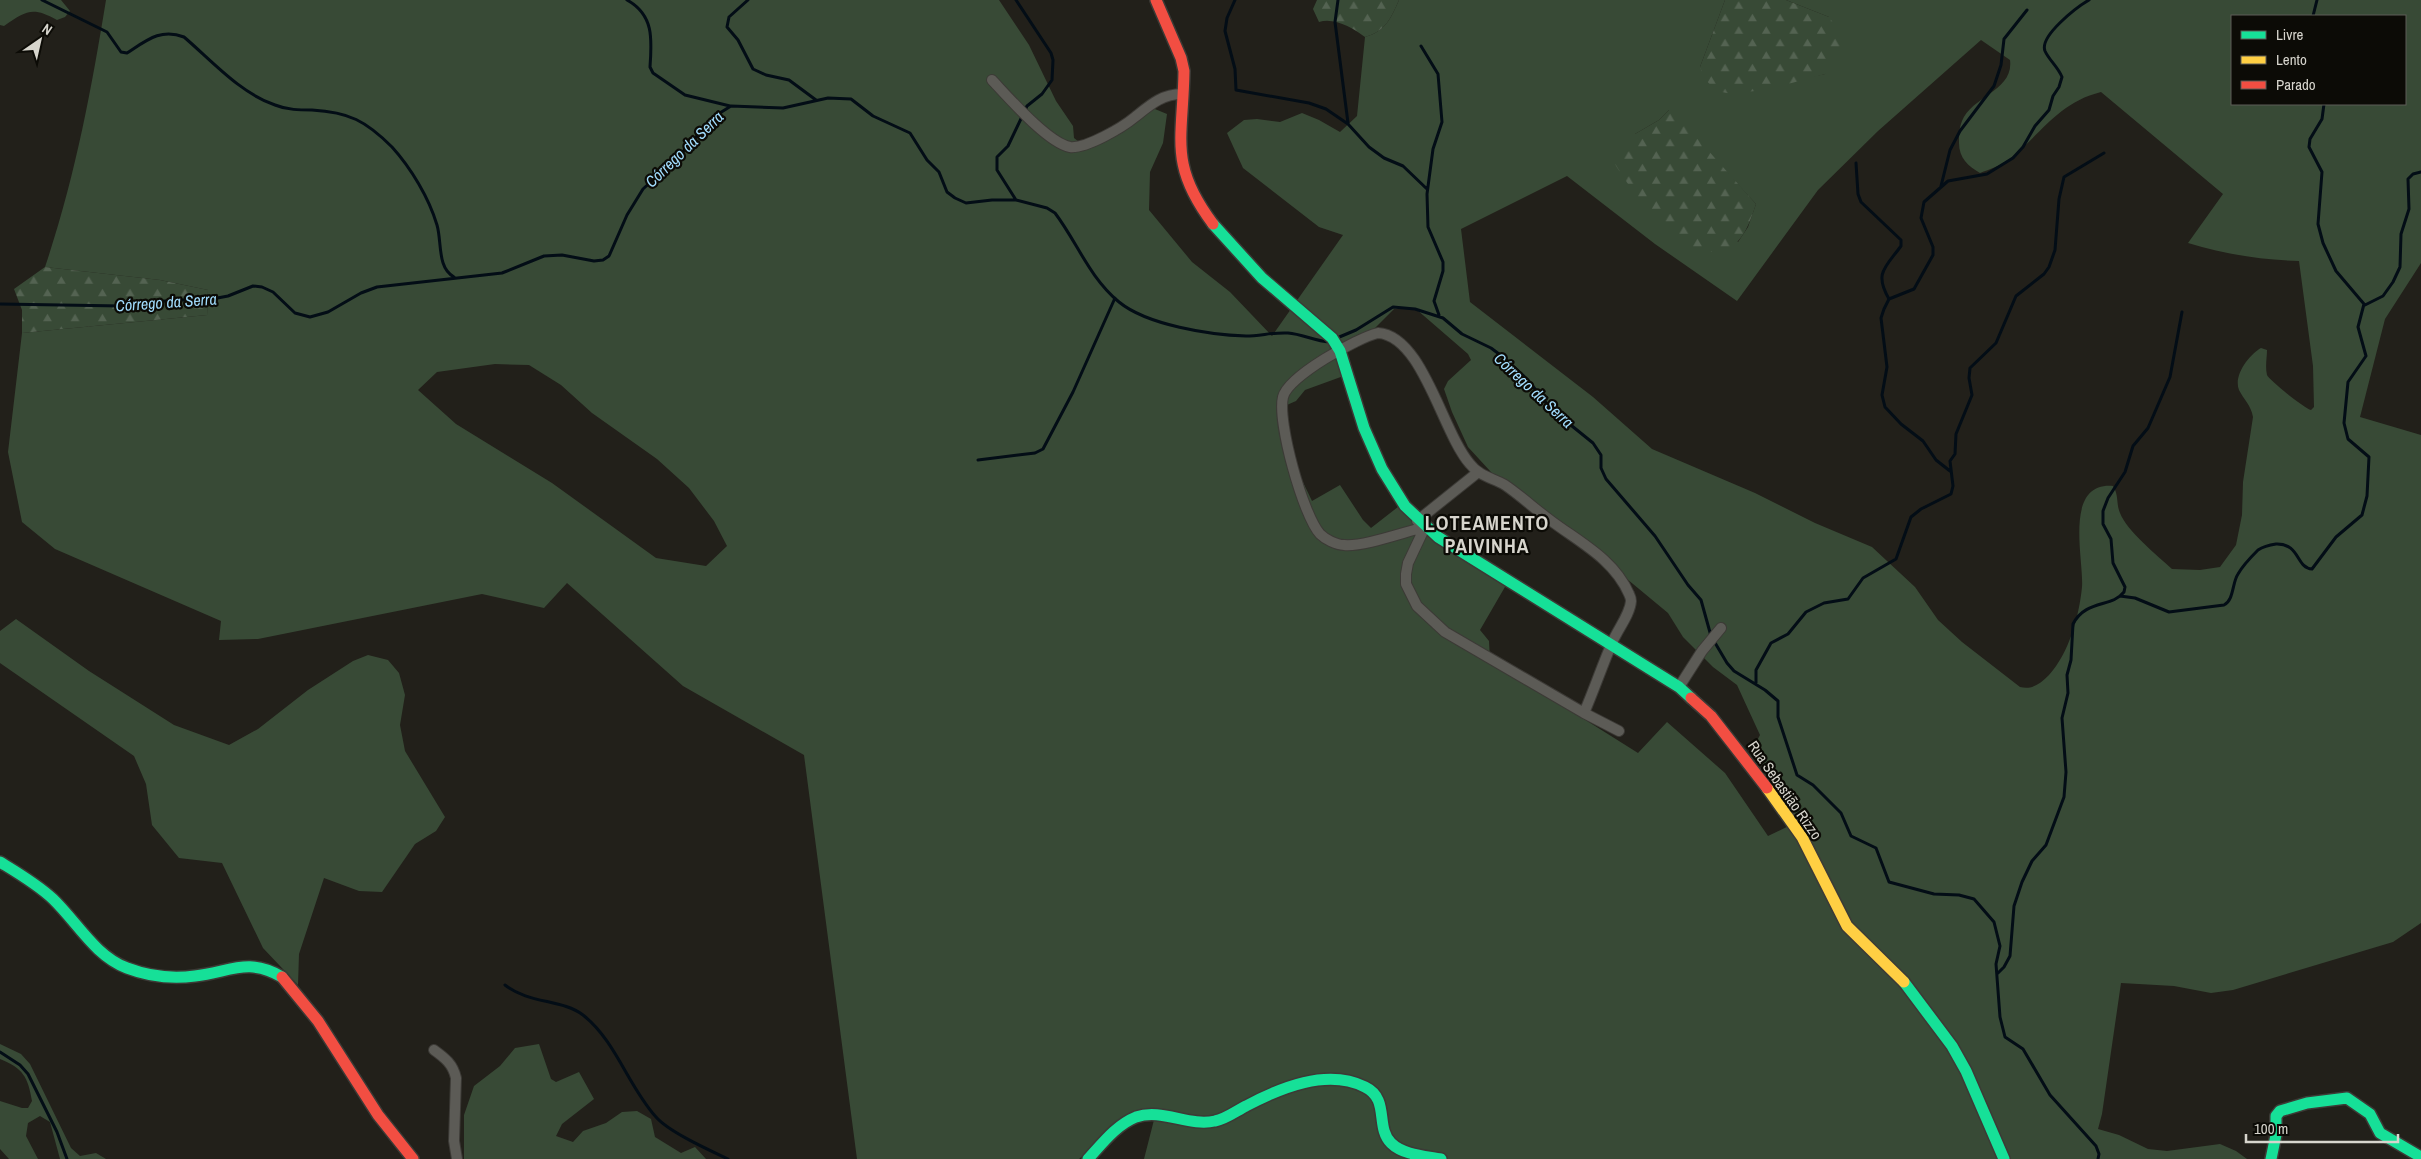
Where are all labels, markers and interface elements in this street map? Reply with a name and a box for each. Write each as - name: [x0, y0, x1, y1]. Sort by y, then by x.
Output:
- north arrow: [15, 15, 65, 65]
- legend: [2231, 15, 2406, 105]
- text: N: [39, 19, 56, 39]
- text: Livre: [2276, 24, 2304, 45]
- text: Lento: [2276, 49, 2307, 70]
- text: Parado: [2276, 74, 2316, 95]
- water label: Córrego da Serra: [640, 106, 728, 192]
- water label: Córrego da Serra: [115, 287, 217, 317]
- water label: Córrego da Serra: [1489, 347, 1579, 433]
- district label: LOTEAMENTO PAIVINHA: [1425, 509, 1549, 559]
- street label: Rua Sebastião Rizzo: [1743, 736, 1827, 844]
- scale bar: [2246, 1112, 2398, 1144]
- text: 100 m: [2254, 1118, 2288, 1139]

